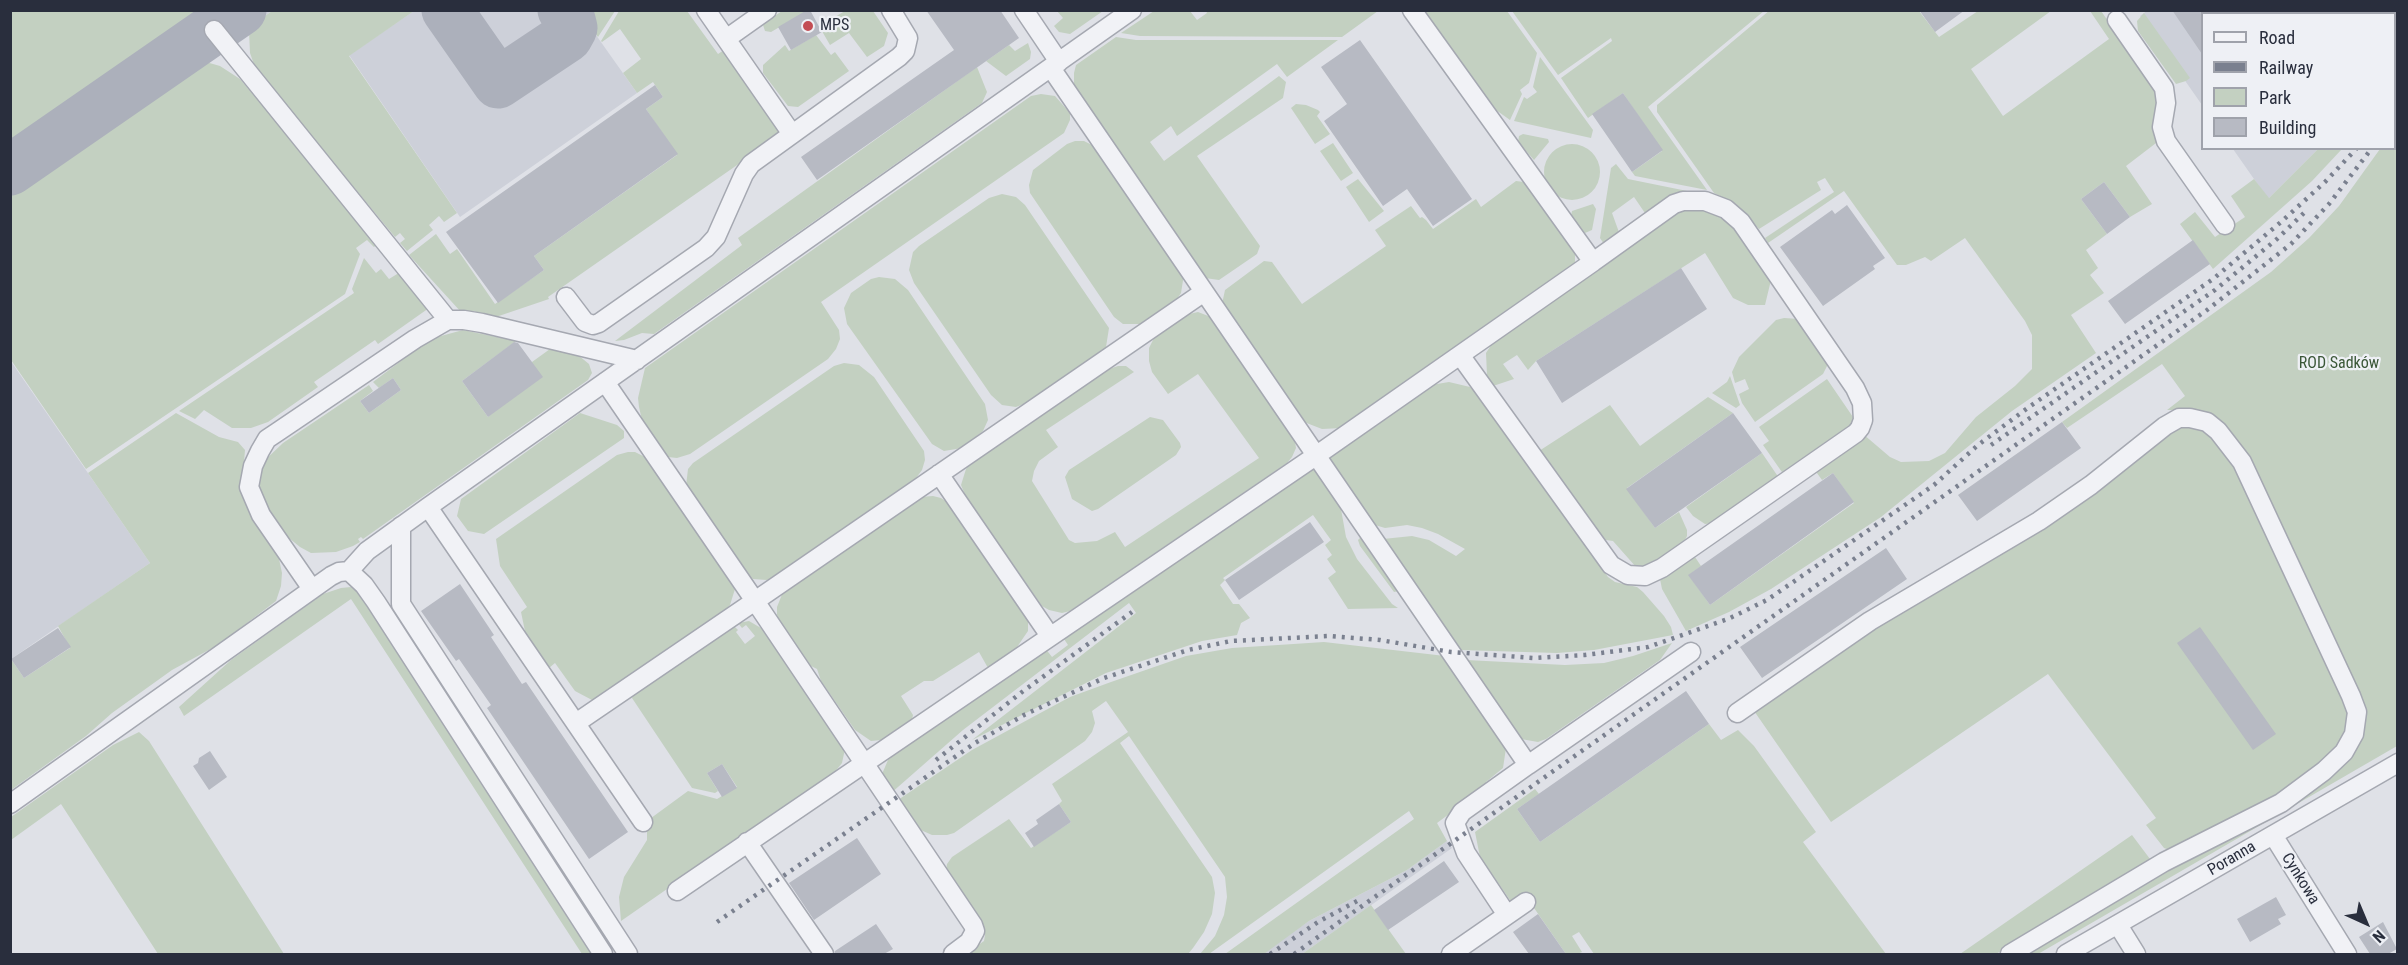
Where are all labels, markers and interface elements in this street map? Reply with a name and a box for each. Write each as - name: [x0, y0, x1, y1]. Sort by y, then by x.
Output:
- legend: [2201, 12, 2396, 150]
- place label: MPS: [820, 16, 849, 36]
- marker: MPS: [801, 19, 815, 33]
- text: Road: [2259, 27, 2295, 48]
- text: Railway: [2259, 57, 2313, 78]
- text: Park: [2259, 87, 2291, 108]
- text: Building: [2259, 117, 2316, 138]
- park label: ROD Sadków: [2299, 354, 2379, 374]
- street label: Poranna: [2205, 838, 2259, 880]
- street label: Cynkowa: [2277, 850, 2323, 908]
- north arrow: [2336, 893, 2396, 953]
- text: N: [2369, 926, 2389, 947]

